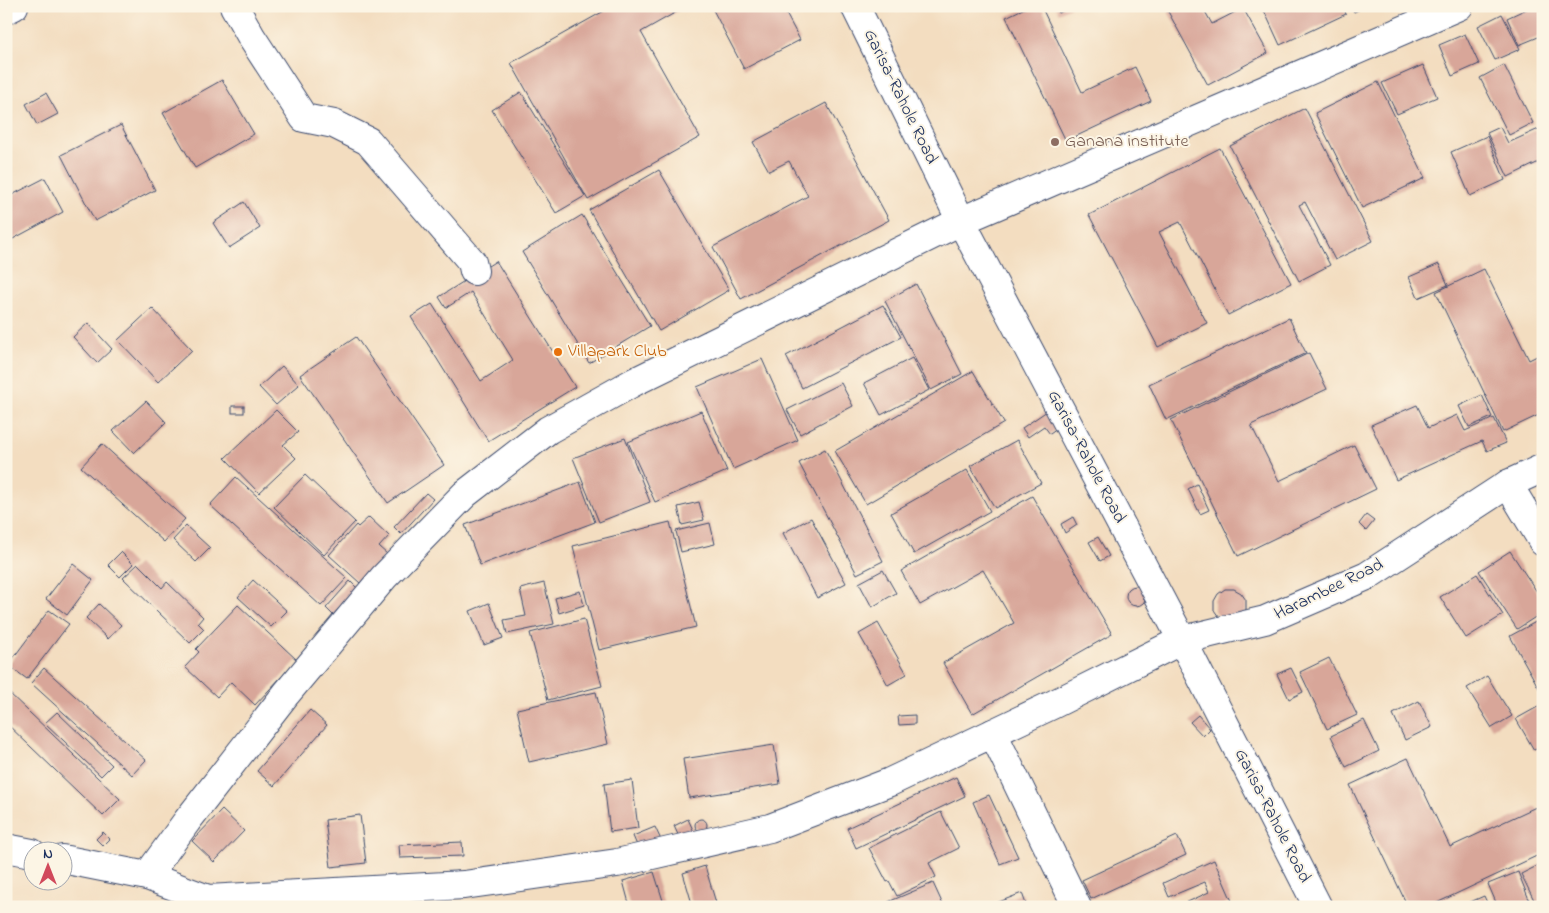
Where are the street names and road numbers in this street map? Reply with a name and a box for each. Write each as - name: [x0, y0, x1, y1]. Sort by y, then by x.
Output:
- street label: Garisa-Rahole Road: [856, 25, 944, 169]
- street label: Garisa-Rahole Road: [1040, 386, 1132, 528]
- street label: Harambee Road: [1270, 552, 1388, 628]
- street label: Garisa-Rahole Road: [1227, 744, 1317, 888]

